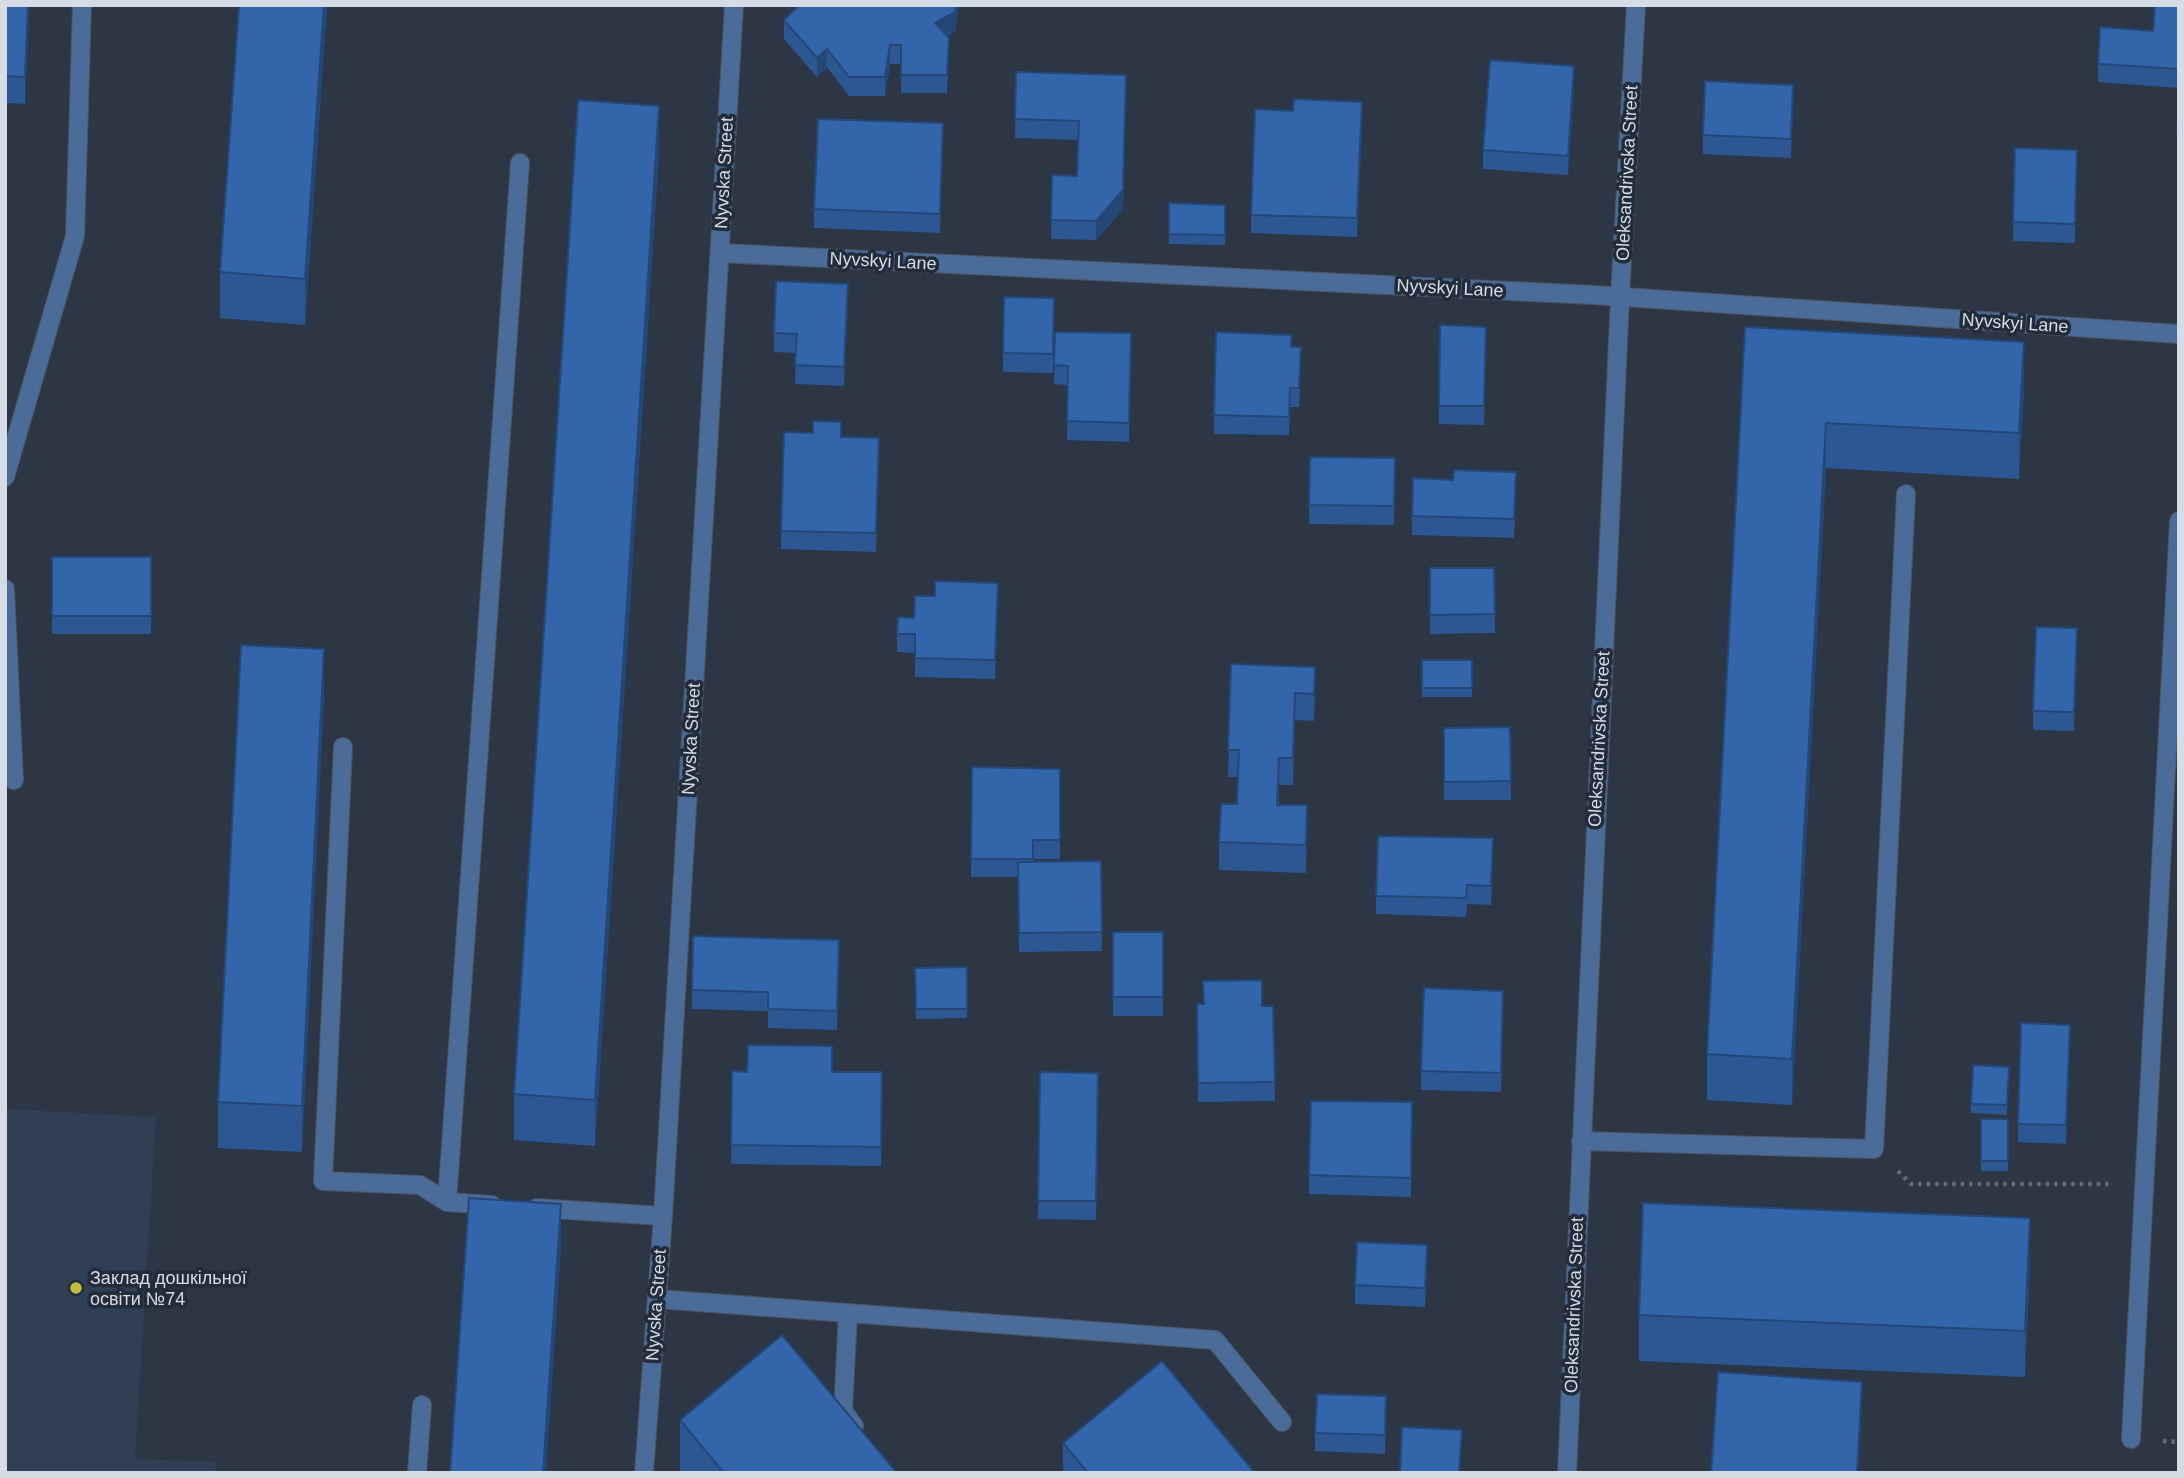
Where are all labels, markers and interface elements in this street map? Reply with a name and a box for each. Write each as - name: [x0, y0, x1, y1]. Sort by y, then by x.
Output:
- street label: Oleksandrivska Street: [1612, 85, 1642, 261]
- street label: Nyvska Street: [711, 117, 737, 229]
- street label: Nyvskyi Lane: [829, 248, 937, 274]
- street label: Nyvskyi Lane: [1396, 275, 1504, 301]
- street label: Nyvskyi Lane: [1961, 309, 2069, 337]
- street label: Oleksandrivska Street: [1584, 651, 1614, 827]
- street label: Nyvska Street: [678, 683, 704, 795]
- street label: Oleksandrivska Street: [1561, 1217, 1587, 1393]
- street label: Nyvska Street: [642, 1248, 670, 1362]
- place label: Заклад дошкільної освіти №74: [90, 1268, 247, 1309]
- marker: Заклад дошкільної освіти №74: [68, 1280, 84, 1296]

